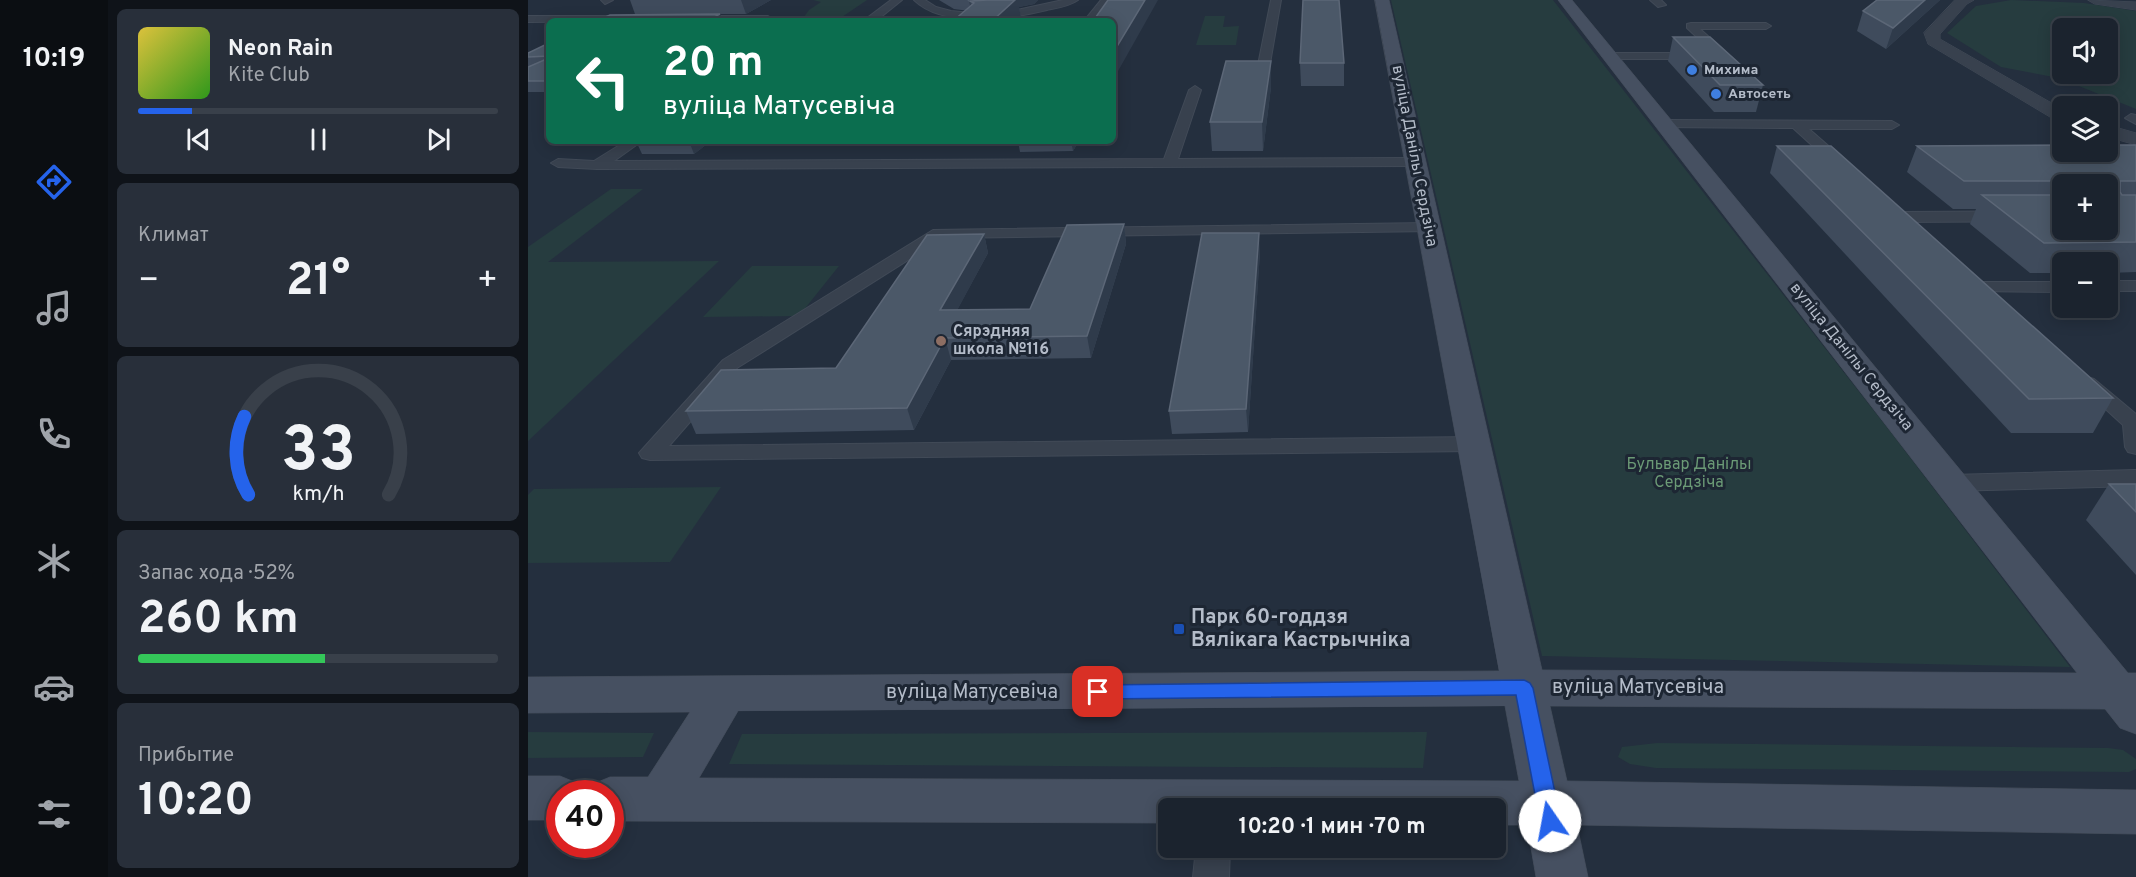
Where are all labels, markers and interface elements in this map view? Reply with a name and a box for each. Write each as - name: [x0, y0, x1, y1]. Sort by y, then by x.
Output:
- map controls: [2052, 18, 2118, 318]
- button: sound: [2052, 18, 2118, 84]
- text: Neon Rain: [228, 36, 333, 63]
- text: 20 m: [663, 38, 764, 91]
- text: 10:19: [23, 42, 85, 76]
- icon: left: [564, 42, 642, 120]
- place label: Михима: [1704, 62, 1758, 79]
- text: Kite Club: [228, 63, 310, 89]
- marker: Михима: [1685, 63, 1699, 77]
- street label: вуліца Данілы Сердзіча: [1387, 64, 1441, 248]
- place label: Автосеть: [1728, 86, 1791, 103]
- marker: Автосеть: [1709, 87, 1723, 101]
- text: вуліца Матусевіча: [663, 90, 895, 124]
- button: layers: [2052, 96, 2118, 162]
- icon: previous: [182, 123, 215, 156]
- icon: pause: [302, 123, 335, 156]
- icon: next: [422, 123, 455, 156]
- icon: directions: [33, 161, 75, 203]
- button: +: [2052, 174, 2118, 240]
- text: Климат: [138, 223, 209, 249]
- button: −: [2052, 252, 2118, 318]
- text: 21°: [286, 254, 350, 311]
- text: −: [138, 261, 159, 303]
- text: +: [477, 261, 498, 303]
- street label: вуліца Данілы Сердзіча: [1785, 279, 1917, 435]
- icon: music: [33, 287, 75, 329]
- place label: Сярэдняя школа №116: [953, 322, 1049, 360]
- marker: Сярэдняя школа №116: [934, 334, 948, 348]
- icon: phone: [33, 413, 75, 455]
- text: 33: [281, 415, 355, 494]
- park label: Бульвар Данілы Сердзіча: [1627, 455, 1751, 493]
- text: km/h: [292, 482, 344, 509]
- icon: climate: [33, 540, 75, 582]
- text: Запас хода · 52%: [138, 561, 295, 587]
- text: 260 km: [138, 592, 299, 649]
- place label: Парк 60-годдзя Вялікага Кастрычніка: [1191, 605, 1410, 654]
- marker: Парк 60-годдзя Вялікага Кастрычніка: [1172, 622, 1186, 636]
- icon: car: [33, 666, 75, 708]
- pin: [1072, 666, 1123, 717]
- icon: arrive: [1081, 675, 1114, 708]
- street label: вуліца Матусевіча: [1552, 675, 1724, 701]
- street label: вуліца Матусевіча: [886, 680, 1058, 706]
- text: Прибытие: [138, 743, 234, 769]
- text: 10:20: [138, 774, 254, 831]
- speed limit sign: 40: [546, 780, 624, 858]
- position arrow: [1518, 789, 1582, 853]
- icon: filters: [33, 793, 75, 835]
- text: 10:20 · 1 мин · 70 m: [1239, 814, 1425, 841]

